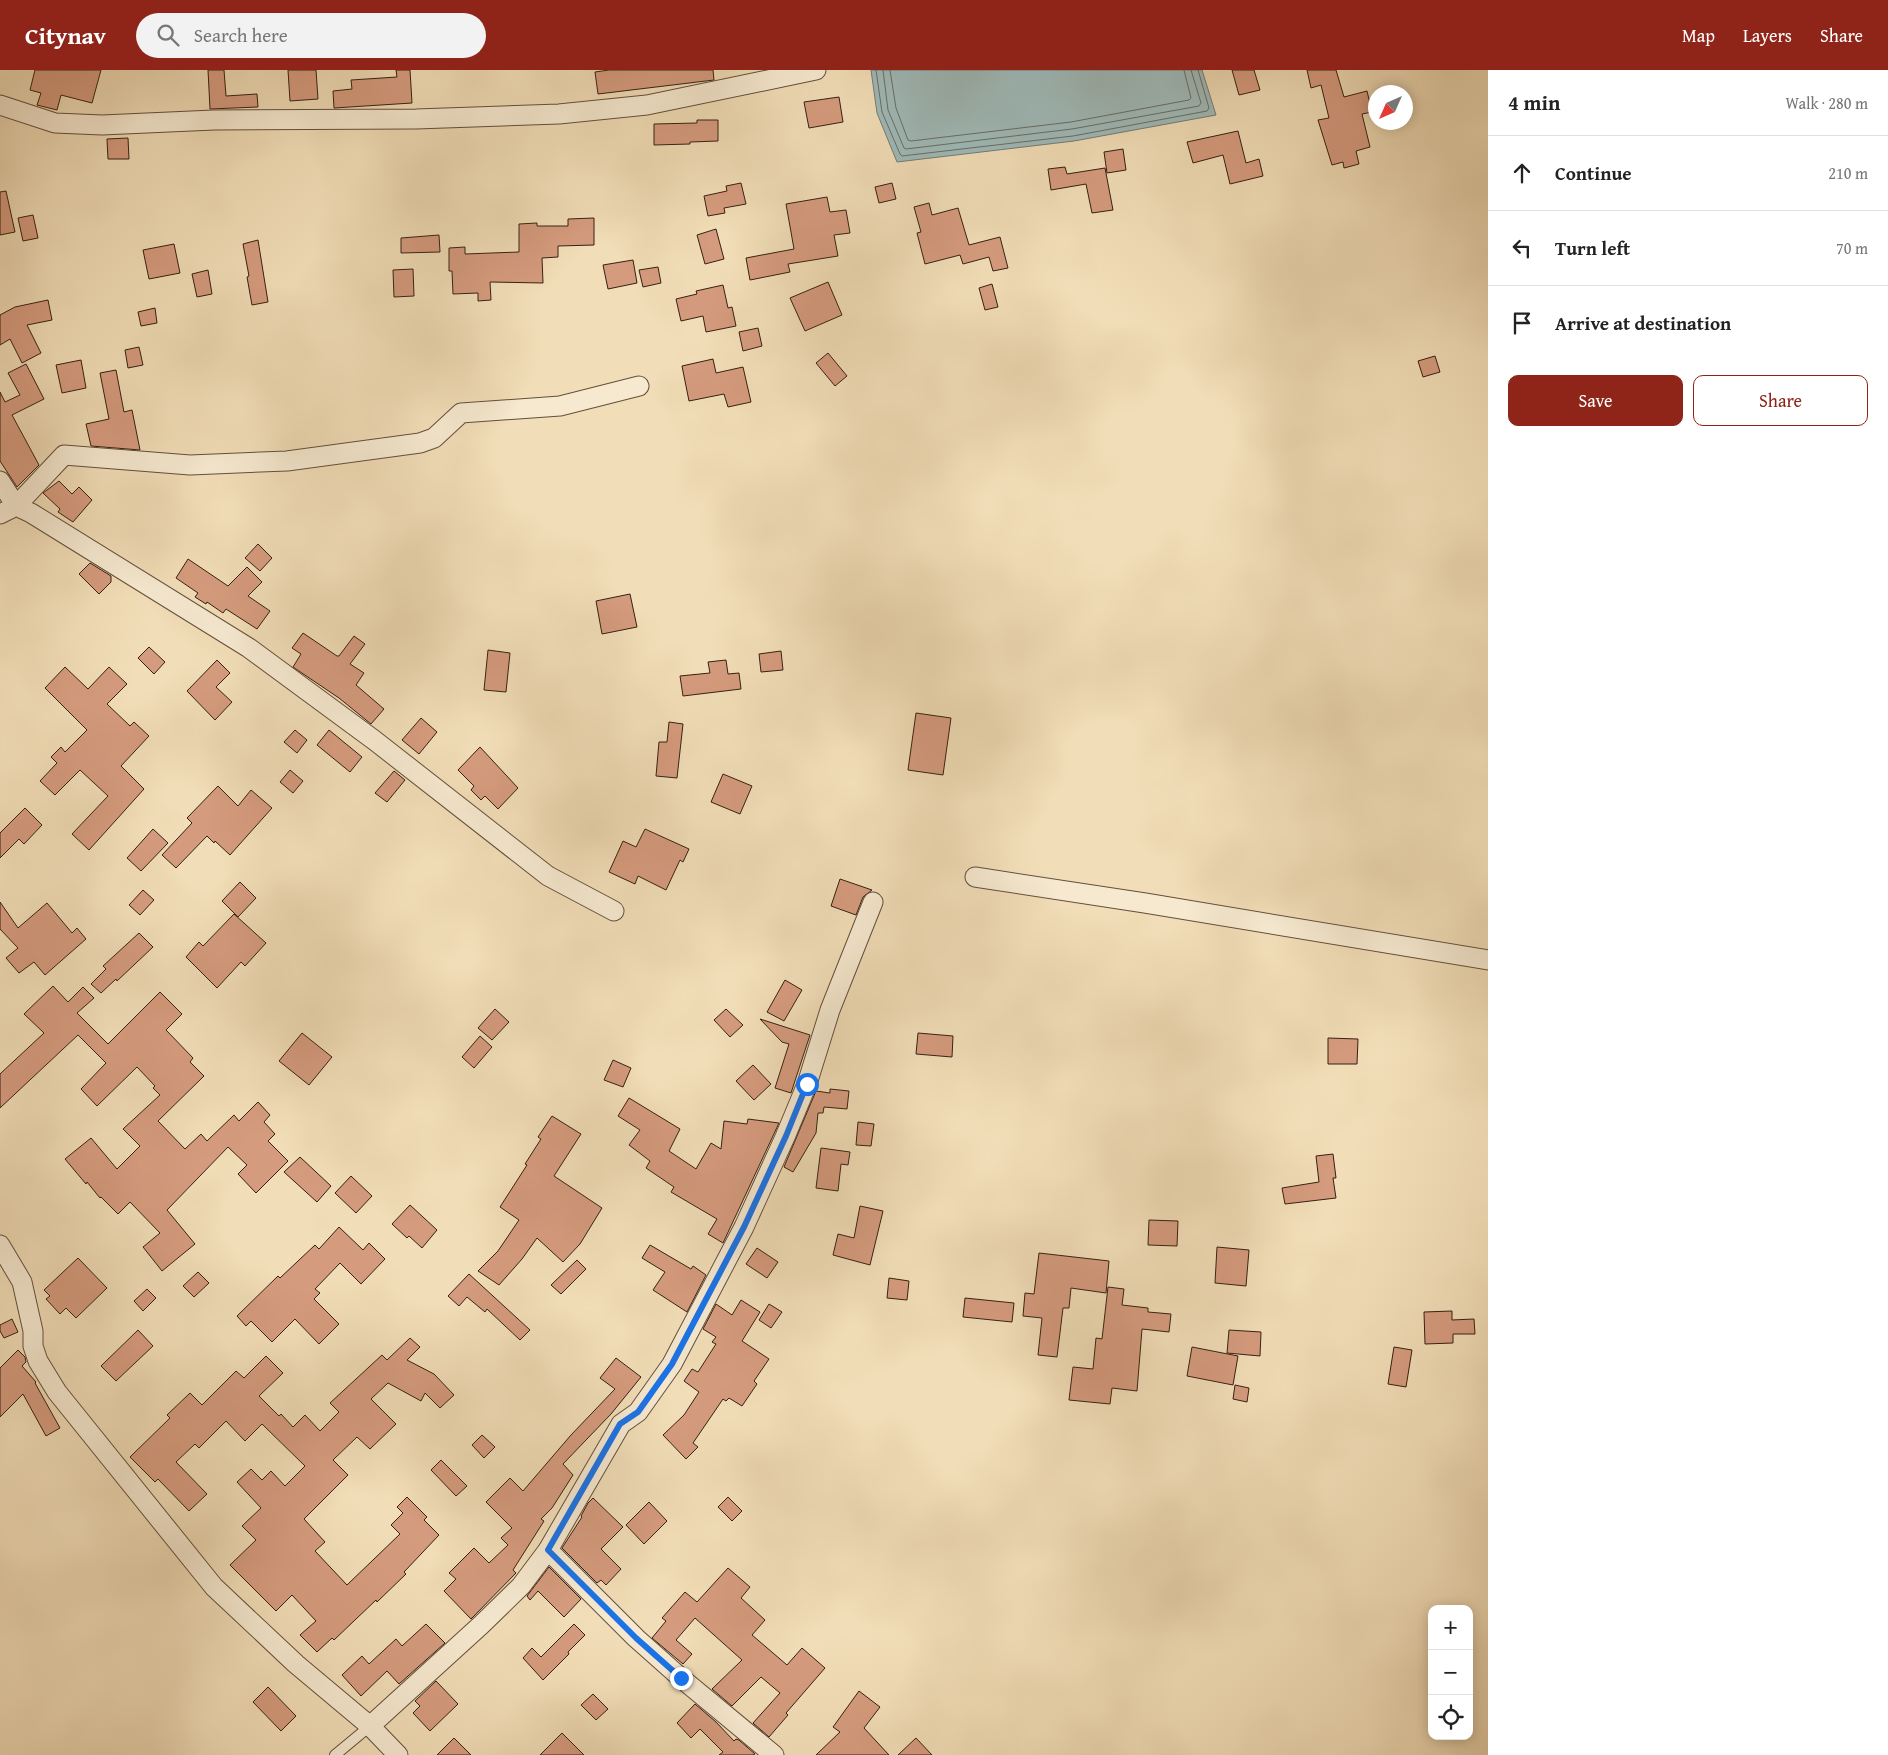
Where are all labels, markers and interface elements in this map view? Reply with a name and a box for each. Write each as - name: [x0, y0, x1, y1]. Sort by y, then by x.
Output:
- search box: [136, 13, 486, 58]
- text: Citynav: [25, 18, 106, 53]
- icon: search: [154, 21, 182, 49]
- text: Search here: [194, 21, 288, 49]
- text: Map: [1682, 22, 1715, 49]
- text: Layers: [1743, 22, 1792, 49]
- text: Share: [1820, 22, 1863, 49]
- north arrow: [1368, 85, 1413, 130]
- text: 4 min: [1508, 87, 1560, 118]
- text: Walk · 280 m: [1785, 91, 1868, 115]
- icon: ahead: [1508, 159, 1536, 187]
- text: Continue: [1555, 159, 1632, 187]
- text: 210 m: [1828, 161, 1868, 185]
- icon: left: [1508, 234, 1536, 262]
- text: Turn left: [1555, 234, 1630, 262]
- text: 70 m: [1836, 236, 1868, 260]
- icon: arrive: [1508, 309, 1536, 337]
- text: Arrive at destination: [1555, 309, 1731, 337]
- button: Save: [1508, 375, 1683, 426]
- button: Share: [1693, 375, 1868, 426]
- route start: [796, 1073, 819, 1096]
- map controls: [1428, 1605, 1473, 1740]
- button: +: [1428, 1605, 1473, 1650]
- button: −: [1428, 1650, 1473, 1695]
- route end: [670, 1667, 693, 1690]
- button: locate: [1428, 1695, 1473, 1740]

